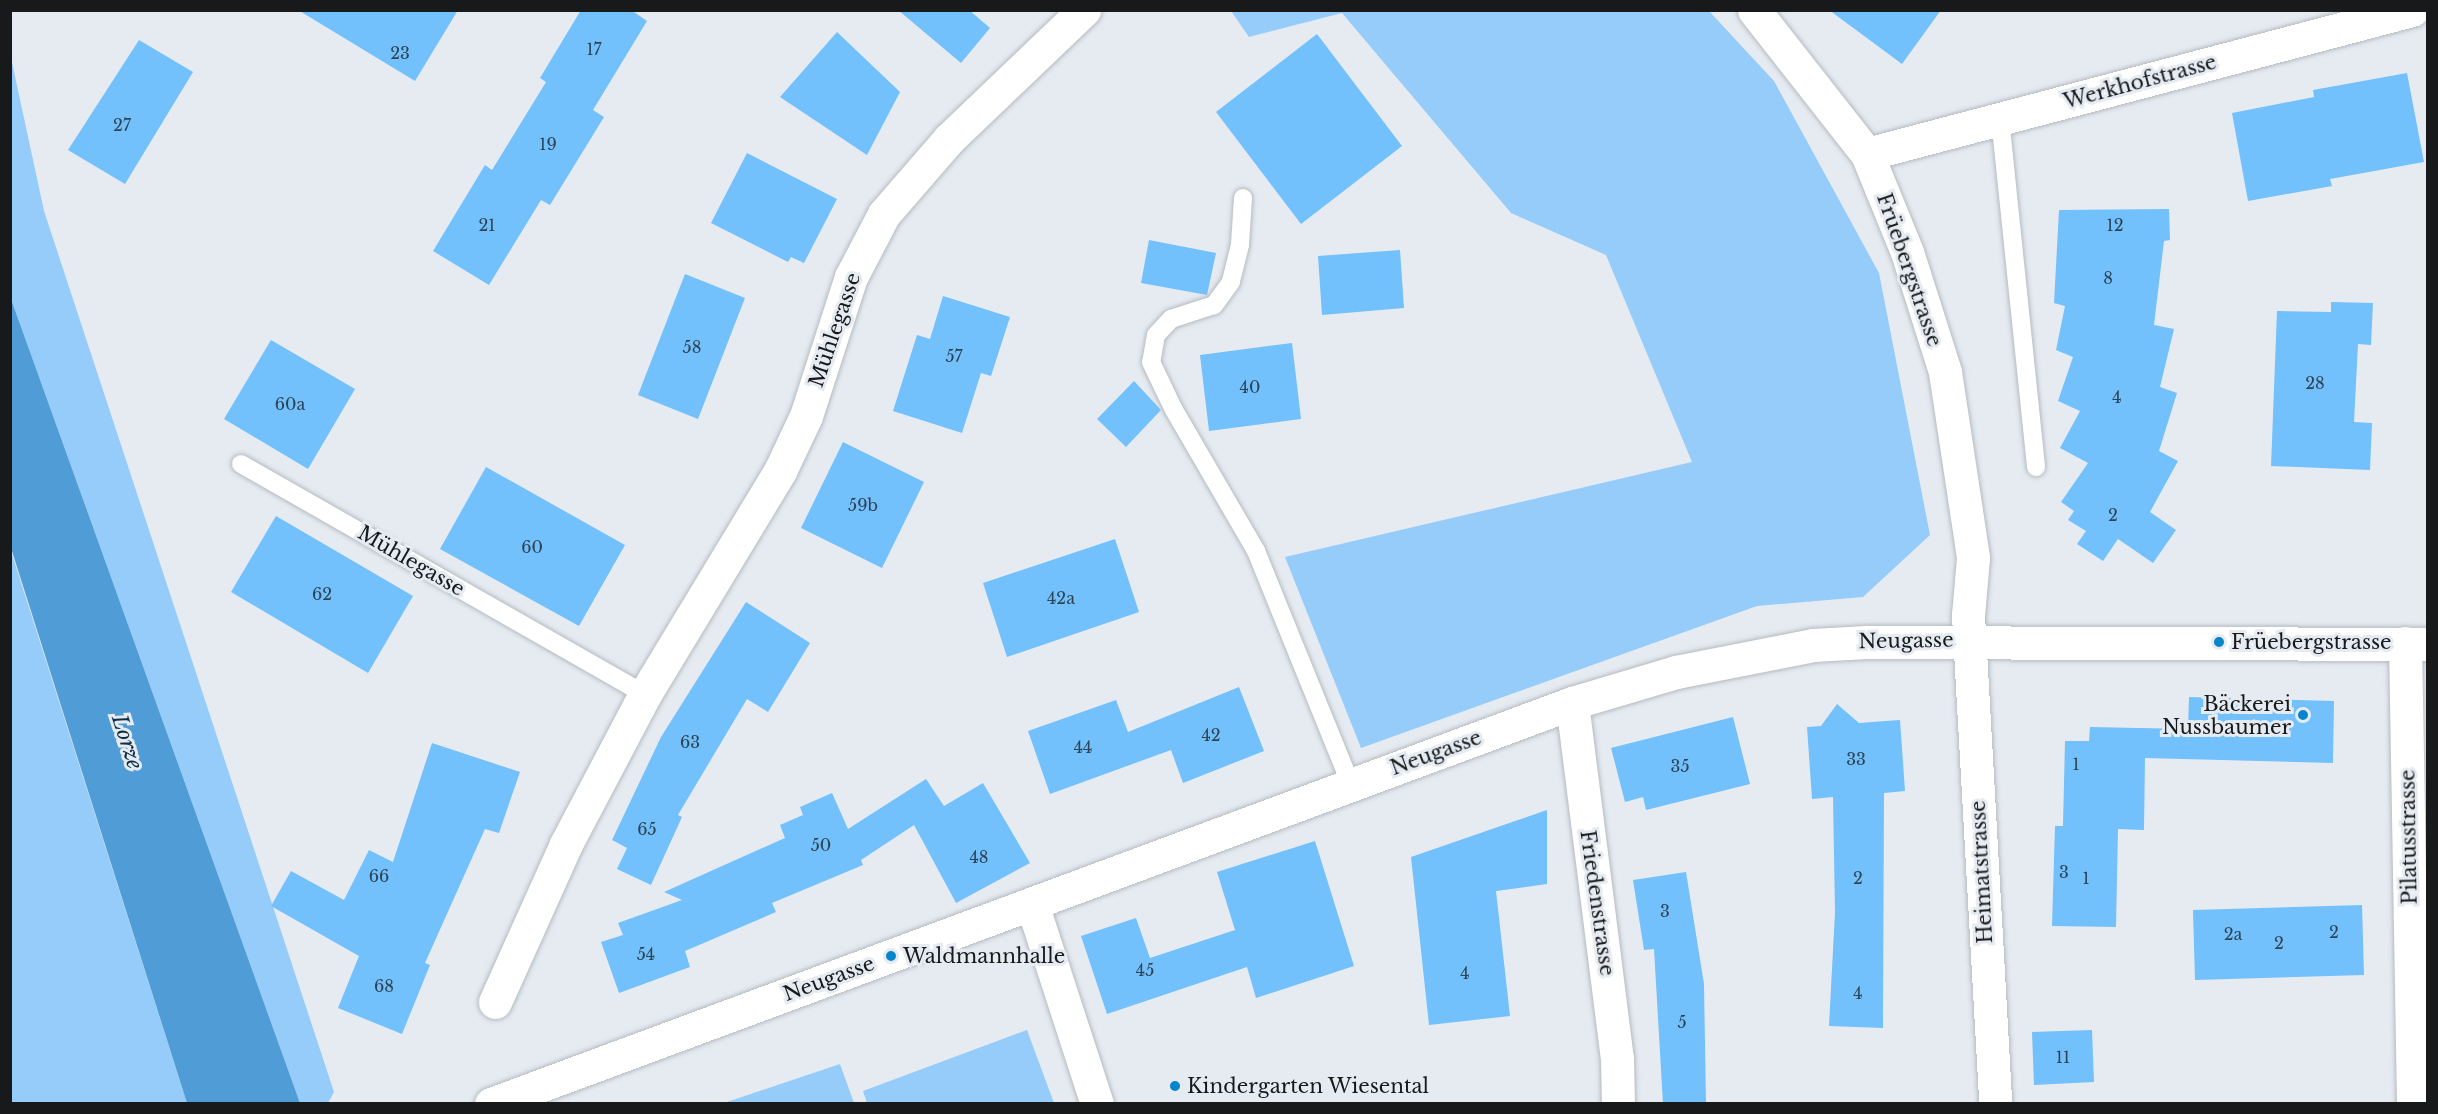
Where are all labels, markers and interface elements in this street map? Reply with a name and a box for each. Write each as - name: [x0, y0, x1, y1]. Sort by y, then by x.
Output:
- house number: 17: [586, 39, 602, 59]
- house number: 23: [390, 43, 410, 63]
- street label: Werkhofstrasse: [2061, 50, 2219, 114]
- house number: 27: [113, 115, 131, 135]
- house number: 19: [539, 134, 557, 154]
- street label: Früebergstrasse: [1872, 190, 1946, 350]
- house number: 21: [479, 215, 495, 235]
- house number: 12: [2107, 215, 2123, 235]
- house number: 8: [2103, 268, 2113, 288]
- street label: Mühlegasse: [804, 270, 866, 390]
- house number: 58: [683, 337, 701, 357]
- house number: 57: [945, 346, 963, 366]
- house number: 28: [2305, 373, 2325, 393]
- house number: 40: [1240, 377, 1260, 397]
- house number: 4: [2112, 387, 2122, 407]
- house number: 60a: [275, 394, 305, 414]
- house number: 59b: [848, 495, 878, 515]
- house number: 2: [2108, 505, 2118, 525]
- street label: Mühlegasse: [353, 521, 469, 601]
- house number: 60: [521, 537, 543, 557]
- house number: 62: [312, 584, 332, 604]
- house number: 42a: [1047, 588, 1075, 608]
- street label: Neugasse: [1858, 628, 1954, 654]
- place label: Früebergstrasse: [2231, 630, 2392, 654]
- marker: Früebergstrasse: [2212, 635, 2226, 649]
- place label: Bäckerei Nussbaumer: [2162, 692, 2291, 739]
- marker: Bäckerei Nussbaumer: [2296, 708, 2310, 722]
- water label: Lorze: [106, 712, 148, 772]
- house number: 42: [1201, 725, 1221, 745]
- street label: Neugasse: [1387, 725, 1485, 781]
- house number: 63: [680, 732, 700, 752]
- house number: 44: [1074, 737, 1092, 757]
- house number: 33: [1846, 749, 1866, 769]
- house number: 1: [2072, 754, 2080, 774]
- house number: 35: [1671, 756, 1689, 776]
- street label: Pilatusstrasse: [2396, 769, 2422, 905]
- street label: Heimatstrasse: [1966, 800, 1998, 944]
- house number: 65: [637, 819, 657, 839]
- street label: Friedenstrasse: [1575, 829, 1619, 977]
- house number: 50: [811, 835, 831, 855]
- house number: 48: [969, 847, 989, 867]
- house number: 3: [2059, 862, 2069, 882]
- house number: 66: [369, 866, 389, 886]
- house number: 2: [1853, 868, 1863, 888]
- house number: 1: [2082, 868, 2090, 888]
- house number: 3: [1660, 901, 1670, 921]
- house number: 2: [2329, 922, 2339, 942]
- house number: 2a: [2224, 924, 2242, 944]
- house number: 2: [2274, 933, 2284, 953]
- house number: 54: [637, 944, 655, 964]
- place label: Waldmannhalle: [903, 944, 1065, 968]
- marker: Waldmannhalle: [884, 949, 898, 963]
- street label: Neugasse: [780, 951, 878, 1007]
- house number: 45: [1136, 960, 1154, 980]
- house number: 4: [1460, 963, 1470, 983]
- house number: 68: [374, 976, 394, 996]
- house number: 4: [1853, 983, 1863, 1003]
- house number: 5: [1677, 1012, 1687, 1032]
- house number: 11: [2056, 1047, 2070, 1067]
- place label: Kindergarten Wiesental: [1187, 1074, 1430, 1098]
- marker: Kindergarten Wiesental: [1168, 1079, 1182, 1093]

